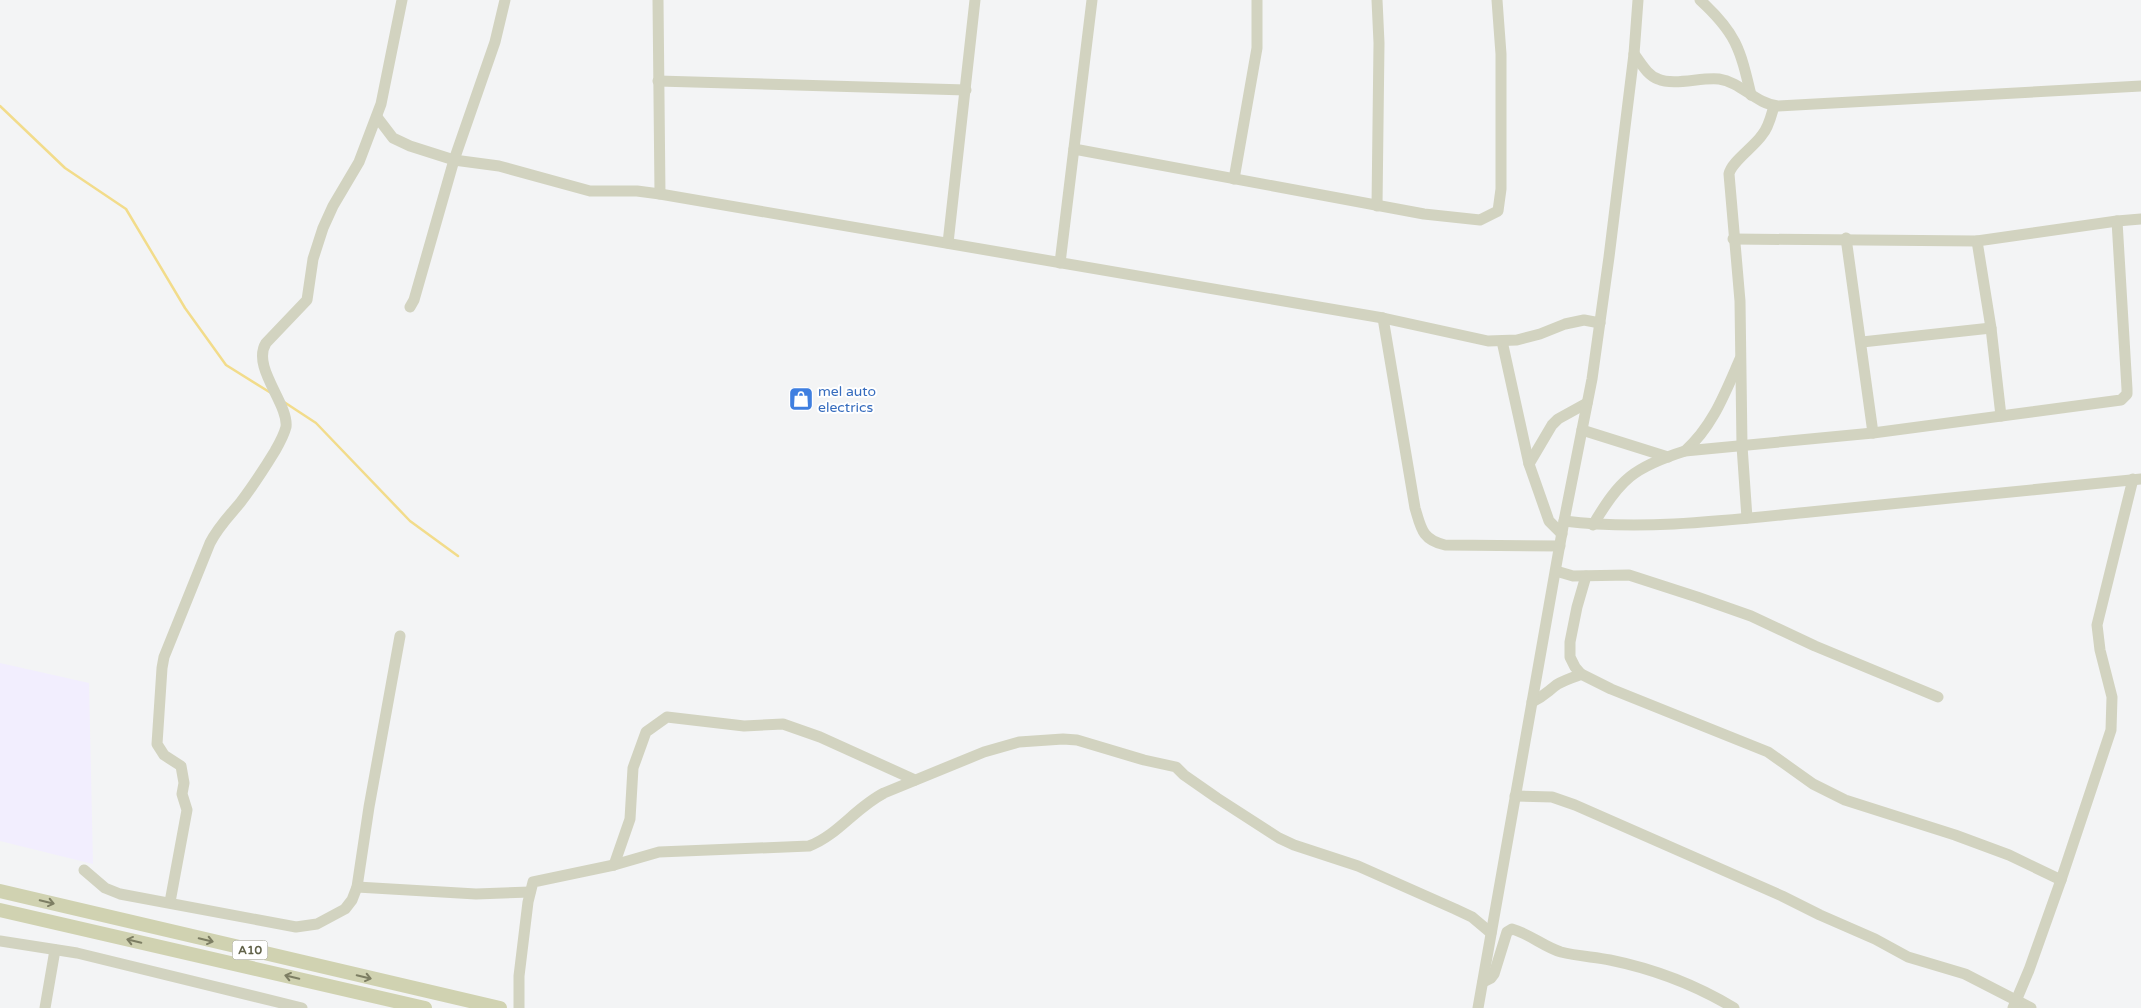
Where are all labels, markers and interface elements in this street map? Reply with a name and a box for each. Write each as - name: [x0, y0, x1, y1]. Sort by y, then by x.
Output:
- place label: mel auto electrics: [818, 383, 876, 416]
- shop icon: mel auto electrics: [788, 386, 814, 412]
- one-way arrow: [39, 898, 55, 907]
- one-way arrow: [126, 936, 142, 945]
- one-way arrow: [197, 936, 213, 945]
- road number: A10: [232, 940, 268, 960]
- one-way arrow: [285, 972, 301, 981]
- one-way arrow: [355, 973, 371, 982]

